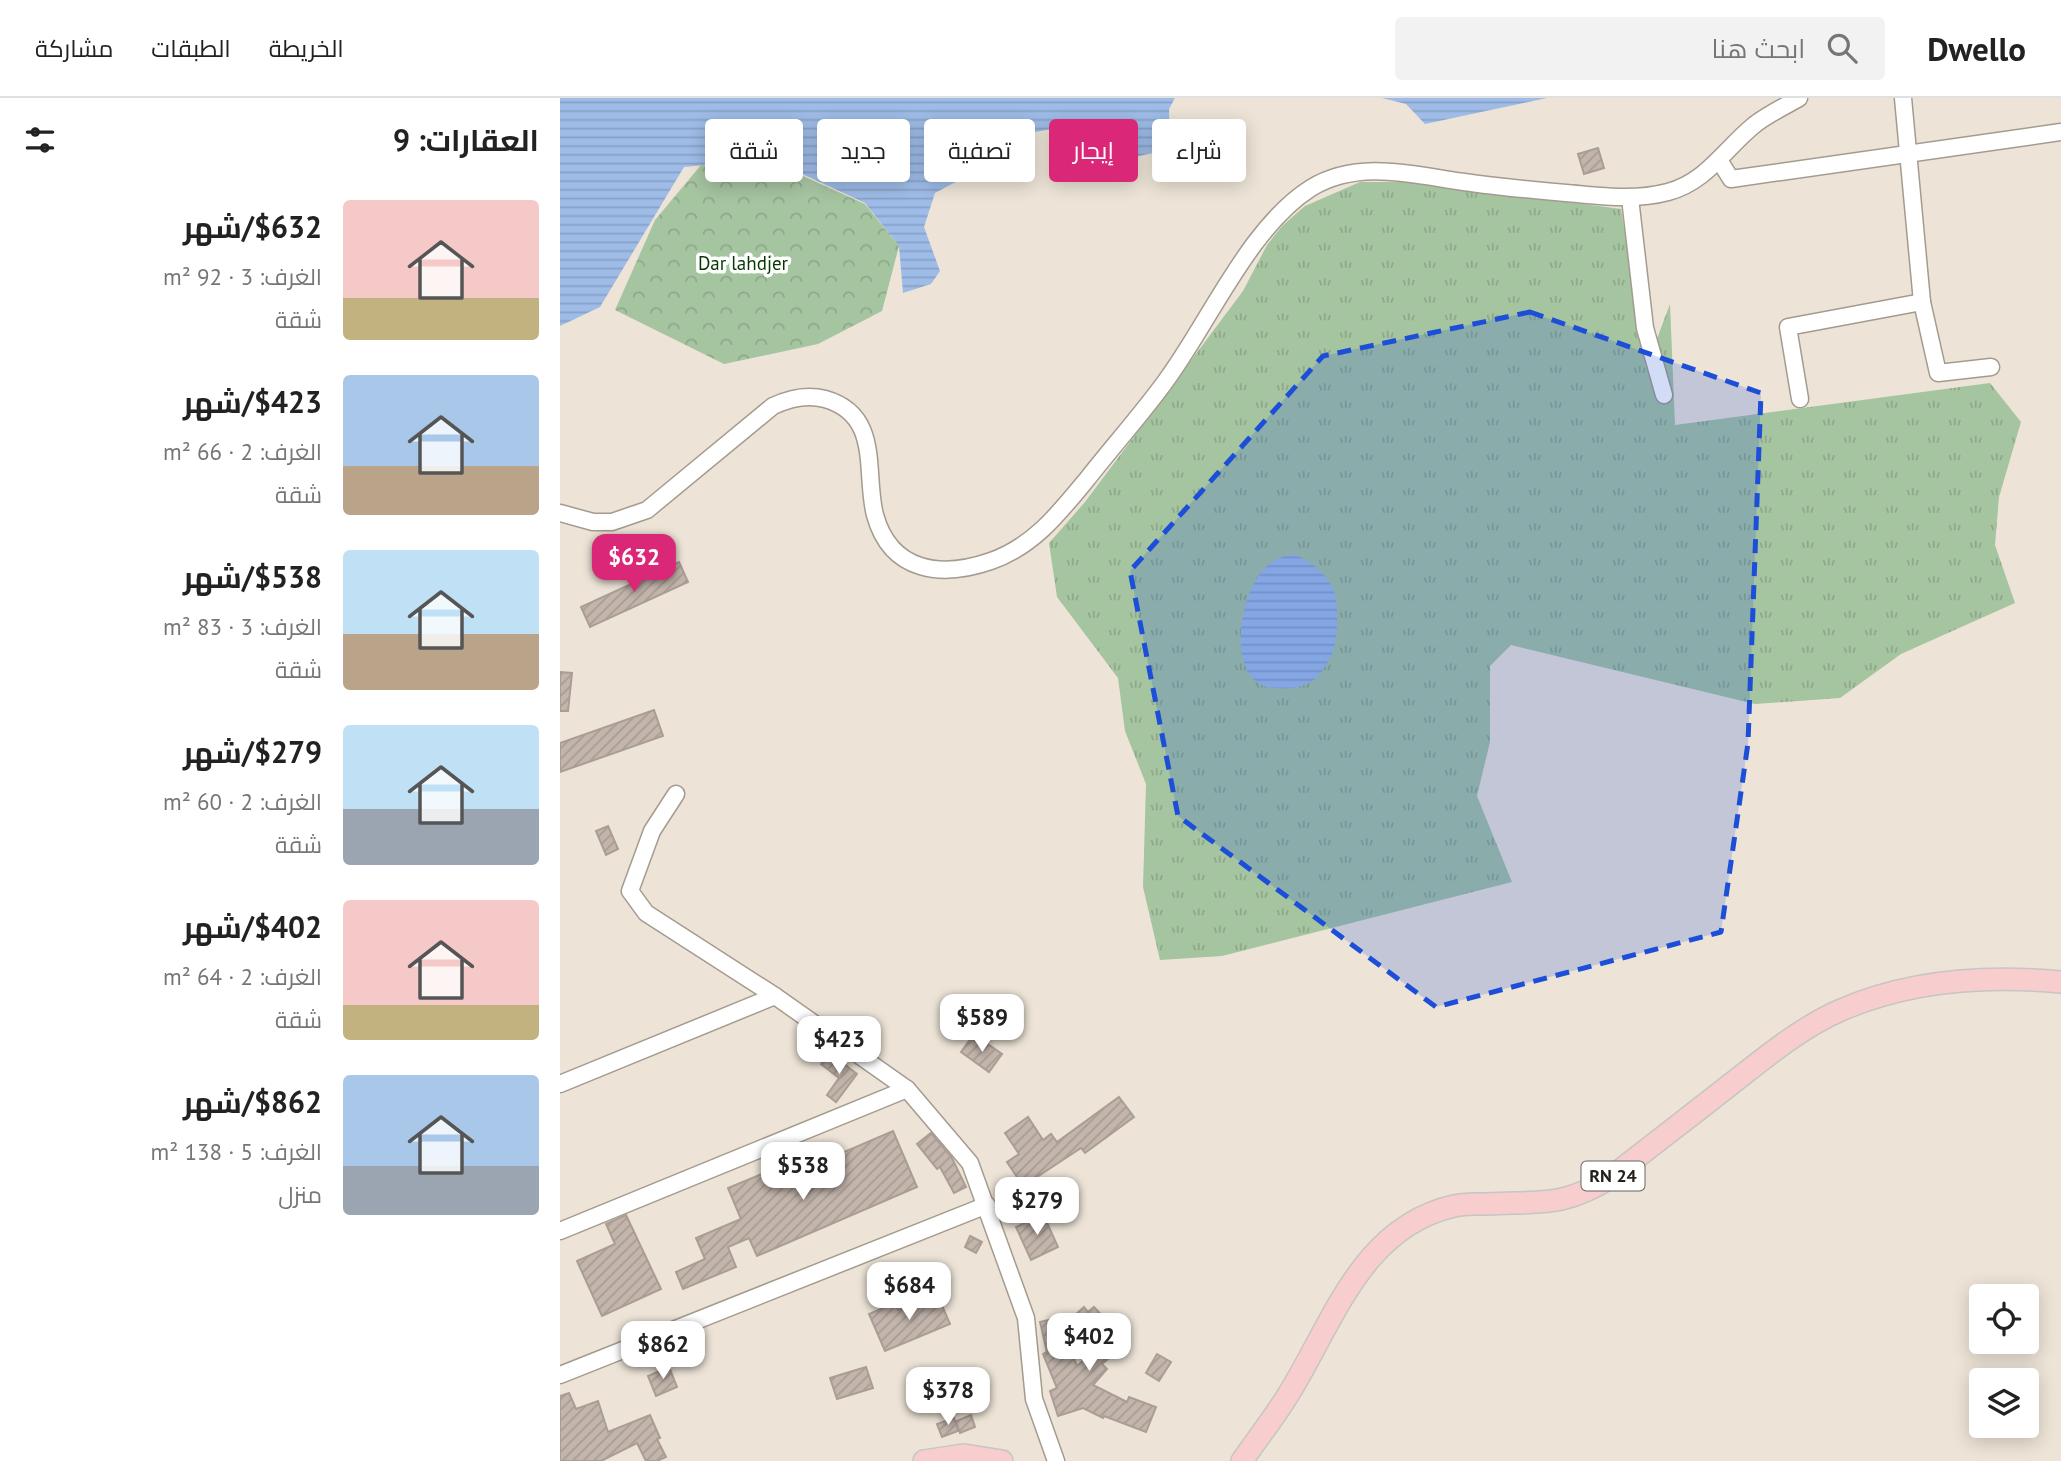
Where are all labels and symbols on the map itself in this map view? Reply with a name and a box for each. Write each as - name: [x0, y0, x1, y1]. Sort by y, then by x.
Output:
- park label: Dar lahdjer: [698, 251, 789, 275]
- pin: $632: [593, 534, 675, 594]
- pin: $589: [941, 995, 1023, 1054]
- pin: $423: [798, 1016, 880, 1076]
- pin: $538: [762, 1142, 844, 1202]
- road number: RN 24: [1581, 1162, 1644, 1190]
- pin: $279: [996, 1178, 1078, 1237]
- pin: $684: [868, 1262, 950, 1322]
- pin: $402: [1048, 1314, 1130, 1373]
- pin: $862: [622, 1322, 704, 1381]
- pin: $378: [907, 1368, 989, 1427]

